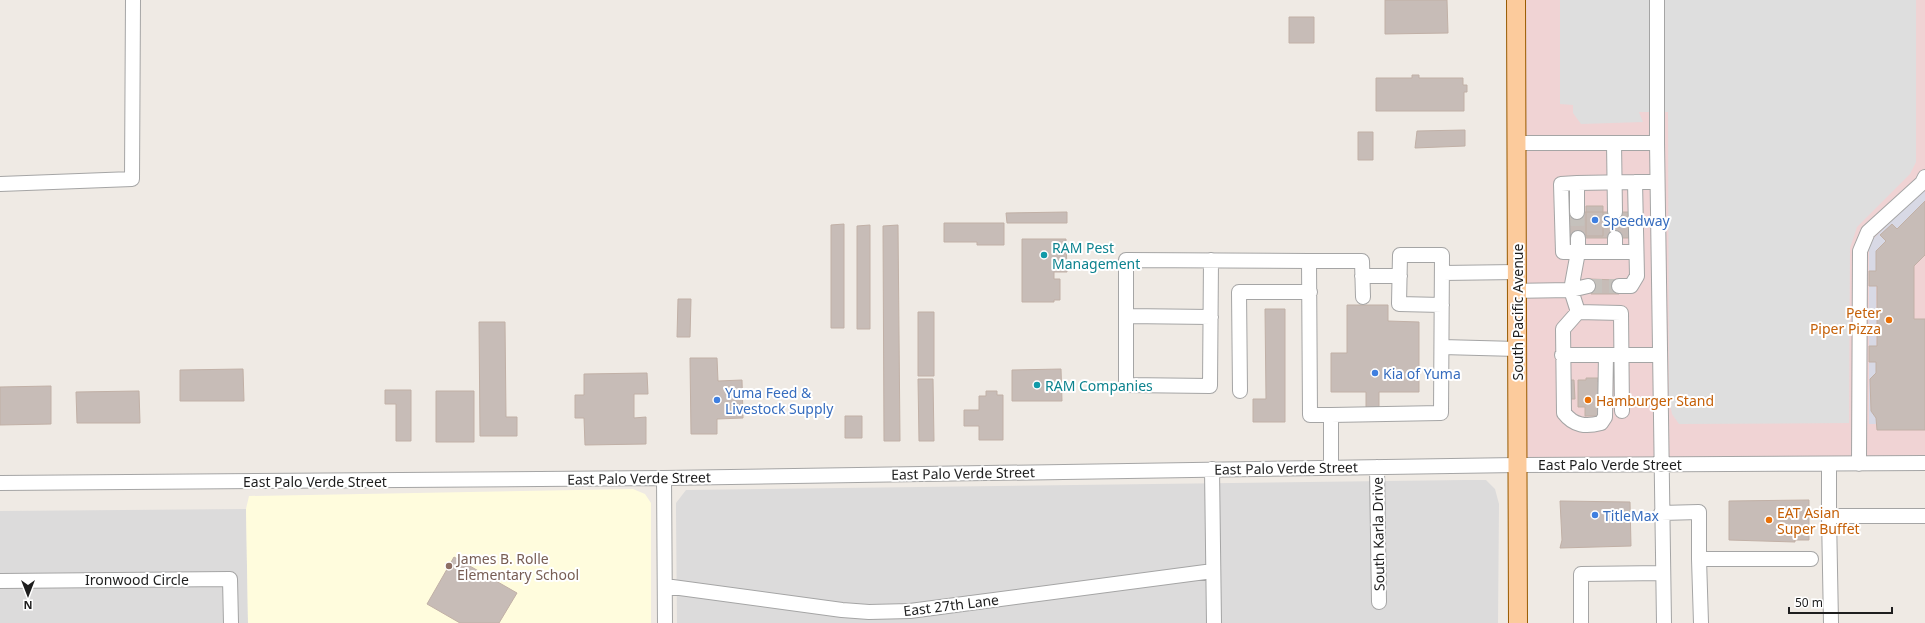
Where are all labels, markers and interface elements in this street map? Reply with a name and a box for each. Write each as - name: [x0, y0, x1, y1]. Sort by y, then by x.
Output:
- place label: Speedway: [1603, 211, 1671, 230]
- marker: Speedway: [1590, 215, 1600, 225]
- place label: RAM Pest Management: [1052, 238, 1140, 273]
- street label: South Pacific Avenue: [1508, 244, 1527, 380]
- marker: RAM Pest Management: [1039, 250, 1049, 260]
- place label: Peter Piper Pizza: [1810, 303, 1881, 338]
- marker: Peter Piper Pizza: [1884, 315, 1894, 325]
- place label: Kia of Yuma: [1383, 364, 1461, 383]
- marker: Kia of Yuma: [1370, 368, 1380, 378]
- place label: RAM Companies: [1045, 376, 1153, 395]
- marker: RAM Companies: [1032, 380, 1042, 390]
- place label: Yuma Feed & Livestock Supply: [725, 383, 834, 418]
- place label: Hamburger Stand: [1596, 391, 1714, 410]
- marker: Yuma Feed & Livestock Supply: [712, 395, 722, 405]
- marker: Hamburger Stand: [1583, 395, 1593, 405]
- street label: East Palo Verde Street: [1538, 455, 1682, 474]
- street label: East Palo Verde Street: [1214, 457, 1358, 479]
- street label: East Palo Verde Street: [891, 462, 1035, 484]
- street label: East Palo Verde Street: [567, 467, 711, 489]
- street label: East Palo Verde Street: [243, 472, 387, 491]
- street label: South Karla Drive: [1368, 477, 1388, 591]
- place label: EAT Asian Super Buffet: [1777, 503, 1860, 538]
- place label: TitleMax: [1603, 506, 1660, 525]
- marker: TitleMax: [1590, 510, 1600, 520]
- marker: EAT Asian Super Buffet: [1764, 515, 1774, 525]
- place label: James B. Rolle Elementary School: [455, 549, 579, 584]
- marker: James B. Rolle Elementary School: [444, 561, 454, 571]
- street label: Ironwood Circle: [85, 570, 189, 589]
- north arrow: [8, 575, 48, 615]
- scale bar: [1789, 589, 1892, 615]
- street label: East 27th Lane: [902, 590, 1000, 620]
- text: 50 m: [1795, 594, 1823, 611]
- text: N: [24, 598, 32, 613]

